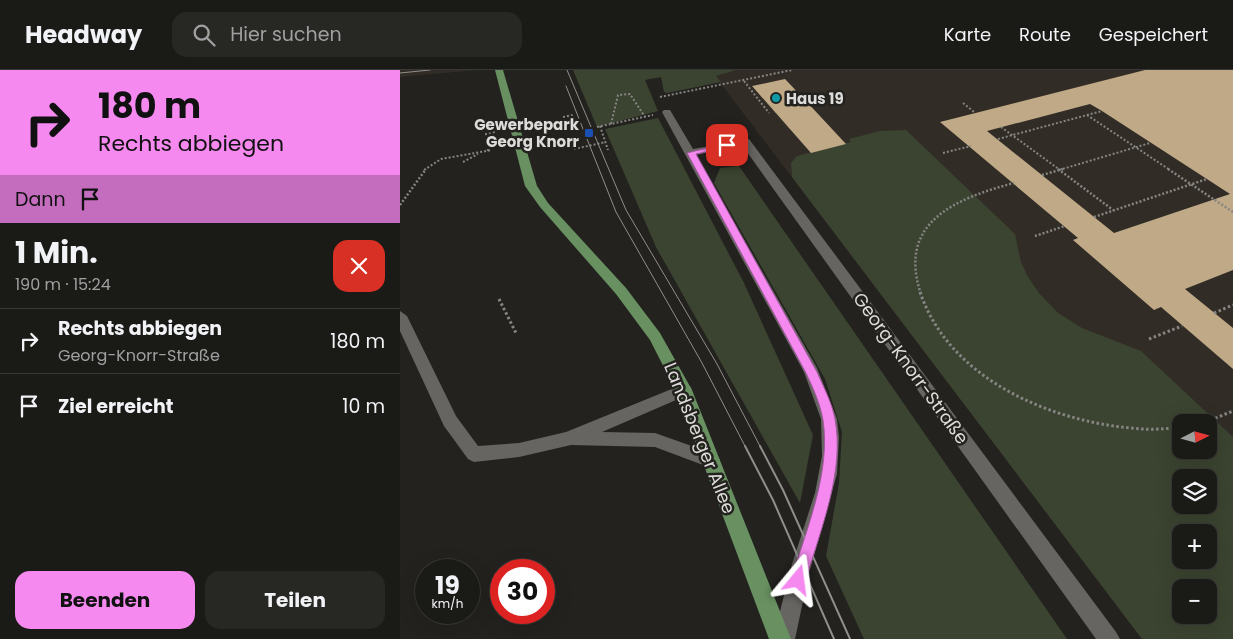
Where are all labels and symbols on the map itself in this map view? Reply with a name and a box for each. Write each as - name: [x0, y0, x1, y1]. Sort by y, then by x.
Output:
- place label: Haus 19: [786, 88, 844, 109]
- marker: Haus 19: [770, 92, 782, 104]
- place label: Gewerbepark Georg Knorr: [474, 114, 580, 152]
- pin: [706, 124, 748, 166]
- marker: Gewerbepark Georg Knorr: [583, 127, 595, 139]
- street label: Georg-Knorr-Straße: [847, 287, 975, 449]
- street label: Landsberger Allee: [658, 359, 742, 517]
- north arrow: [1172, 414, 1218, 459]
- position arrow: [771, 553, 823, 605]
- speed limit sign: 30: [490, 559, 555, 624]

